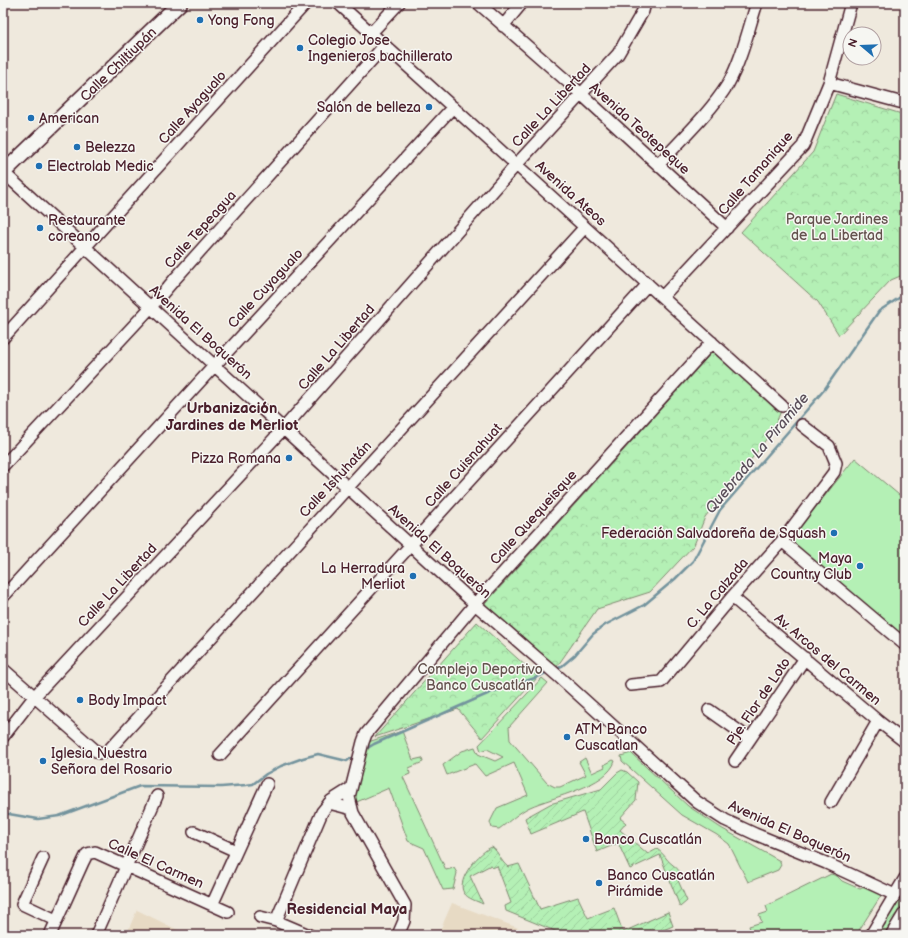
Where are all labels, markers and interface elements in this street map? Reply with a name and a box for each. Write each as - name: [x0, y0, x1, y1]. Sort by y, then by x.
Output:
- place label: Yong Fong: [207, 12, 275, 29]
- marker: Yong Fong: [195, 15, 205, 25]
- street label: Calle Chiltiupán: [77, 24, 160, 105]
- north arrow: [842, 26, 882, 66]
- place label: Colegio Jose Ingenieros bachillerato: [308, 32, 453, 65]
- text: N: [846, 37, 861, 49]
- marker: Colegio Jose Ingenieros bachillerato: [295, 43, 305, 53]
- street label: Calle La Libertad: [508, 60, 594, 151]
- street label: Calle Ayagualo: [155, 67, 230, 148]
- street label: Avenida Teotepeque: [586, 79, 693, 178]
- place label: Salón de belleza: [317, 99, 421, 116]
- marker: Salón de belleza: [424, 102, 434, 112]
- place label: American: [39, 110, 99, 127]
- marker: American: [26, 113, 36, 123]
- street label: Calle Tamanique: [714, 128, 796, 219]
- place label: Belezza: [85, 139, 135, 156]
- marker: Belezza: [72, 142, 82, 152]
- street label: Avenida Ateos: [532, 157, 610, 230]
- place label: Electrolab Medic: [47, 158, 154, 175]
- marker: Electrolab Medic: [34, 161, 44, 171]
- street label: Calle Tepeagua: [161, 187, 240, 272]
- park label: Parque Jardines de La Libertad: [786, 211, 888, 244]
- place label: Restaurante coreano: [48, 212, 126, 245]
- marker: Restaurante coreano: [35, 223, 45, 233]
- street label: Calle Cuyagualo: [224, 245, 307, 332]
- street label: Avenida El Boquerón: [146, 282, 256, 383]
- street label: Calle La Libertad: [295, 301, 378, 394]
- water label: Quebrada La Piramide: [701, 389, 814, 518]
- district label: Urbanización Jardines de Merliot: [166, 399, 298, 435]
- street label: Calle Cuisnahuat: [421, 419, 506, 511]
- street label: Calle Ishuhatán: [296, 438, 375, 521]
- place label: Pizza Romana: [191, 450, 281, 467]
- marker: Pizza Romana: [284, 453, 294, 463]
- street label: Calle Quequeisque: [486, 466, 580, 568]
- street label: Avenida El Boquerón: [385, 501, 495, 602]
- place label: Federación Salvadoreña de Squash: [601, 525, 826, 542]
- marker: Federación Salvadoreña de Squash: [829, 528, 839, 538]
- street label: Calle La Libertad: [74, 540, 160, 631]
- place label: Maya Country Club: [771, 550, 852, 583]
- street label: C. La Calzada: [683, 554, 752, 632]
- place label: La Herradura Merliot: [321, 560, 406, 593]
- marker: Maya Country Club: [855, 561, 865, 571]
- marker: La Herradura Merliot: [408, 571, 418, 581]
- street label: Av. Arcos del Carmen: [771, 610, 884, 709]
- street label: Pje. Flor de Loto: [723, 654, 794, 748]
- park label: Complejo Deportivo Banco Cuscatlán: [417, 661, 543, 694]
- place label: Body Impact: [88, 692, 167, 709]
- marker: Body Impact: [75, 695, 85, 705]
- place label: ATM Banco Cuscatlan: [575, 721, 647, 754]
- marker: ATM Banco Cuscatlan: [562, 732, 572, 742]
- place label: Iglesia Nuestra Señora del Rosario: [51, 745, 172, 778]
- marker: Iglesia Nuestra Señora del Rosario: [38, 756, 48, 766]
- street label: Avenida El Boquerón: [726, 797, 854, 866]
- place label: Banco Cuscatlán: [594, 831, 702, 848]
- marker: Banco Cuscatlán: [581, 834, 591, 844]
- street label: Calle El Carmen: [105, 835, 206, 892]
- place label: Banco Cuscatlán Pirámide: [607, 867, 715, 900]
- marker: Banco Cuscatlán Pirámide: [594, 878, 604, 888]
- district label: Residencial Maya: [287, 900, 407, 919]

